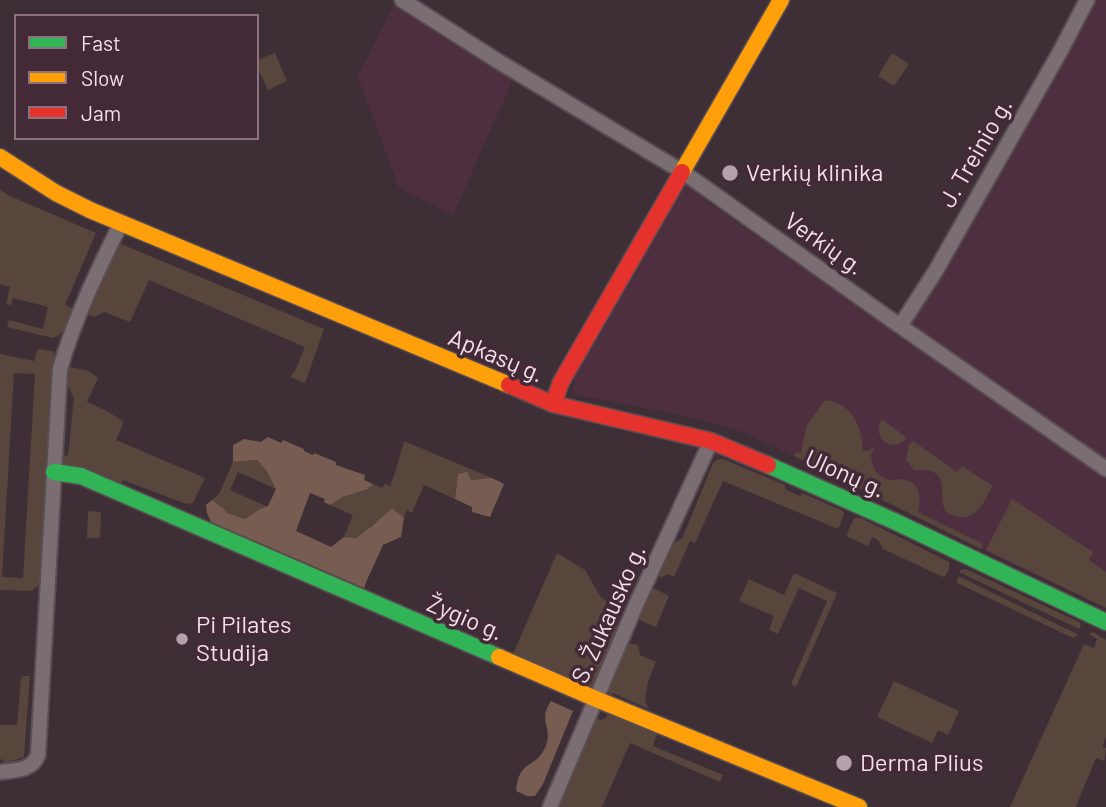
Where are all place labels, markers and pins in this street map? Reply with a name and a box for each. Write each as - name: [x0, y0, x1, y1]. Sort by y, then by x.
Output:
- place label: Verkių klinika: [746, 159, 883, 187]
- marker: Verkių klinika: [720, 163, 740, 183]
- place label: Pi Pilates Studija: [196, 611, 292, 667]
- marker: Pi Pilates Studija: [174, 631, 190, 647]
- place label: Derma Plius: [860, 749, 984, 777]
- marker: Derma Plius: [834, 753, 854, 773]

